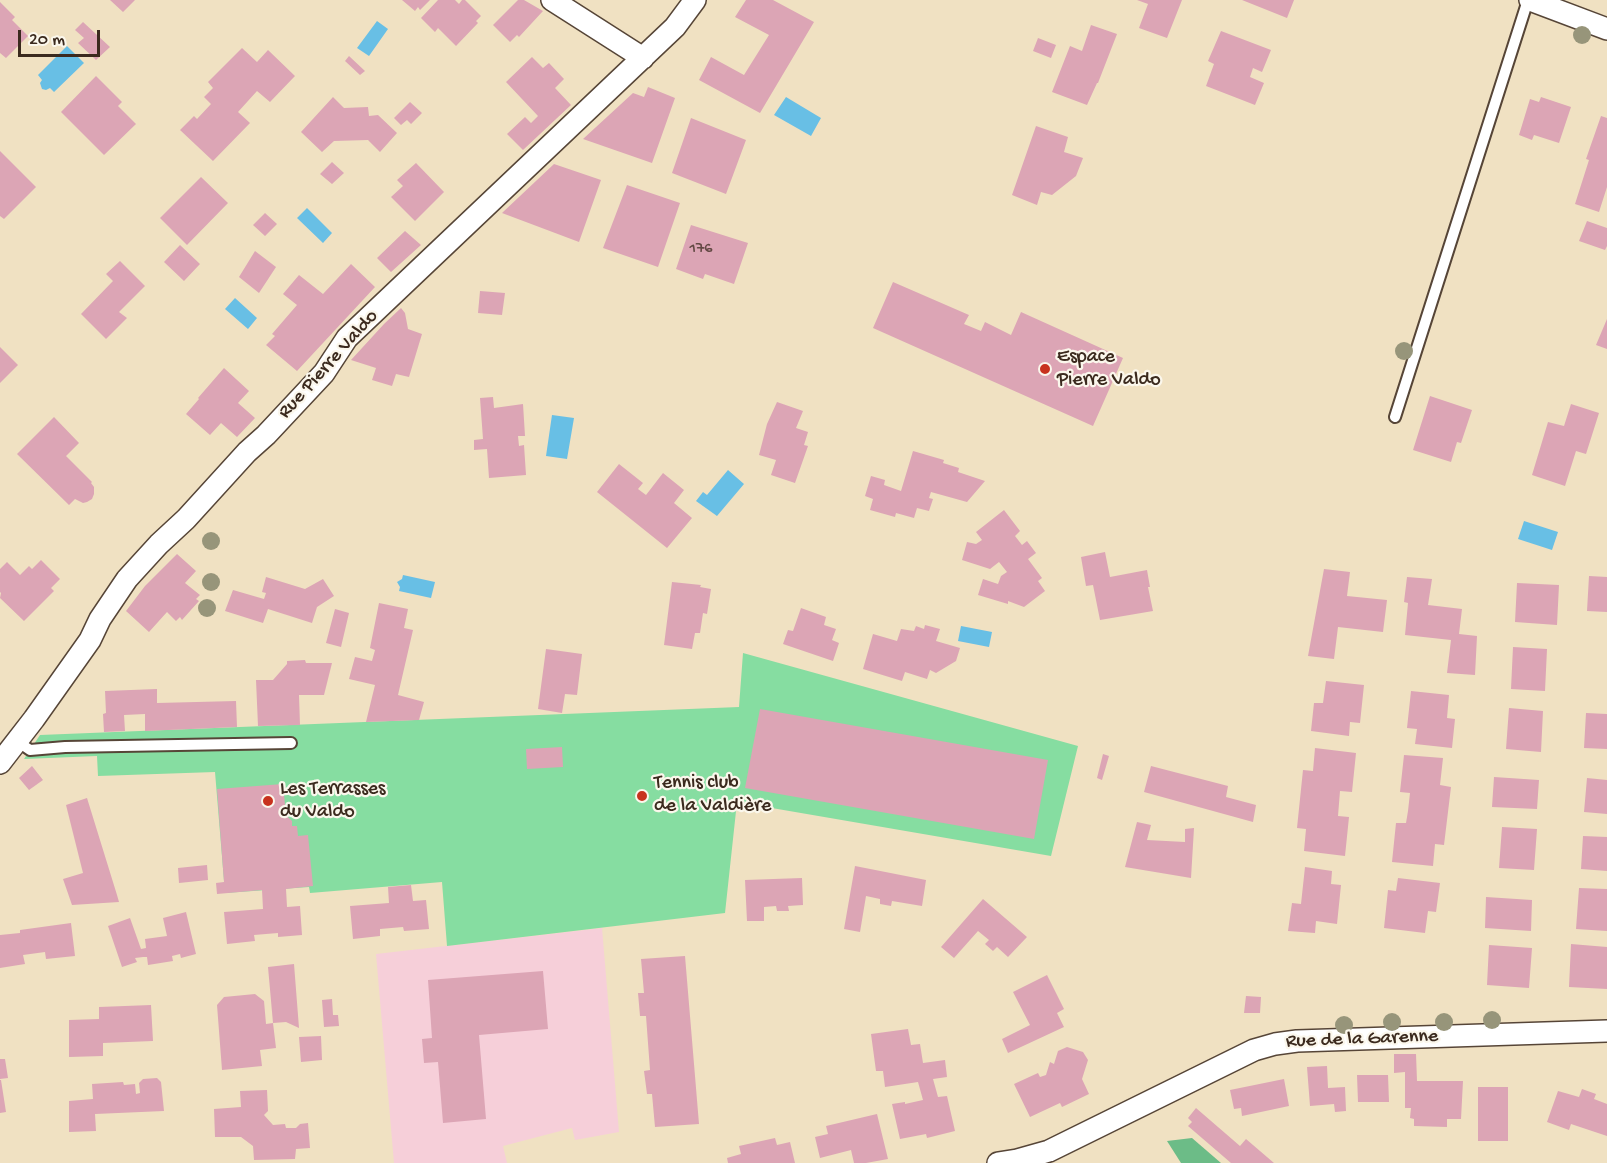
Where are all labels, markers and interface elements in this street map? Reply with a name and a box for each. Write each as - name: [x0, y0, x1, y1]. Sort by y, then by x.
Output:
- scale bar: [21, 18, 104, 56]
- text: 20 m: [29, 30, 65, 51]
- house number: 176: [690, 240, 712, 260]
- street label: Rue Pierre Valdo: [274, 305, 384, 425]
- place label: Espace Pierre Valdo: [1057, 346, 1161, 393]
- marker: Espace Pierre Valdo: [1038, 362, 1052, 376]
- place label: Tennis club de la Valdière: [654, 772, 771, 819]
- place label: Les Terrasses du Valdo: [280, 778, 385, 825]
- marker: Tennis club de la Valdière: [635, 789, 649, 803]
- marker: Les Terrasses du Valdo: [261, 794, 275, 808]
- street label: Rue de la Garenne: [1285, 1025, 1439, 1055]

